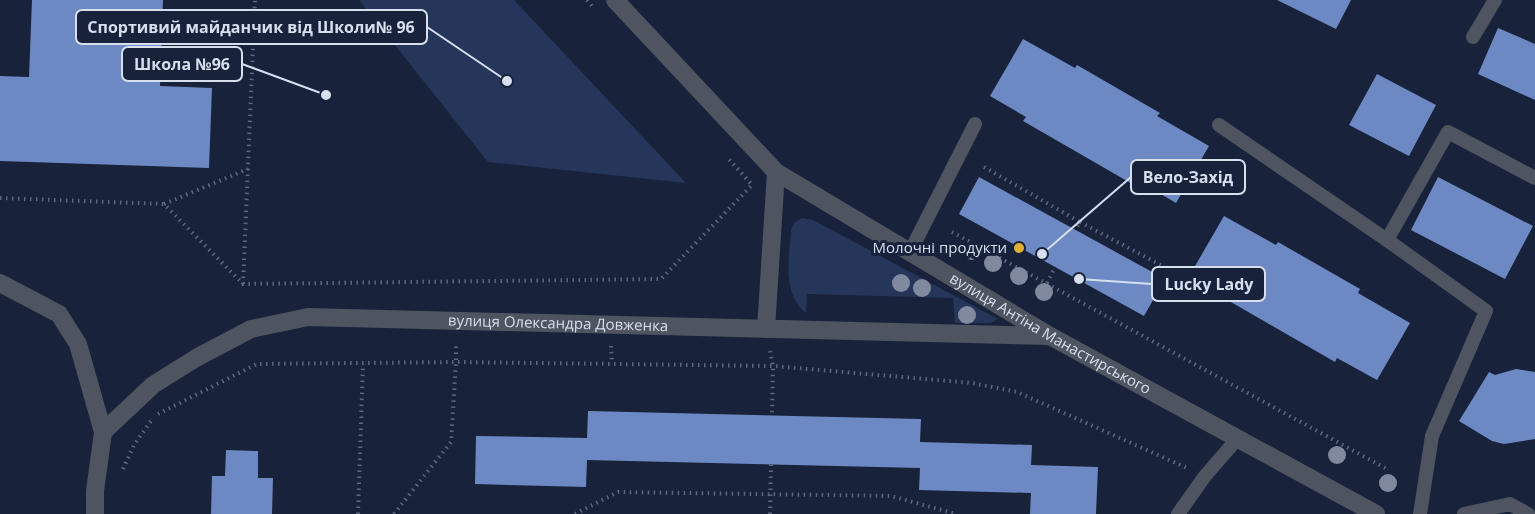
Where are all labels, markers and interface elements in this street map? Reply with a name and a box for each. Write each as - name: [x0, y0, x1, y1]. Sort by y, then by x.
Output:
- callout: Спортивий майданчик від Школи№ 96: [76, 10, 427, 44]
- text: Спортивий майданчик від Школи№ 96: [87, 16, 415, 38]
- callout: Школа №96: [122, 47, 242, 81]
- text: Школа №96: [134, 53, 230, 75]
- callout: Вело-Захід: [1131, 160, 1245, 194]
- text: Вело-Захід: [1143, 166, 1234, 188]
- place label: Молочні продукти: [873, 237, 1007, 257]
- marker: Молочні продукти: [1012, 241, 1026, 255]
- street label: вулиця Антіна Манастирського: [947, 267, 1155, 398]
- callout: Lucky Lady: [1152, 267, 1265, 301]
- text: Lucky Lady: [1165, 273, 1254, 295]
- street label: вулиця Олександра Довженка: [448, 310, 669, 335]

